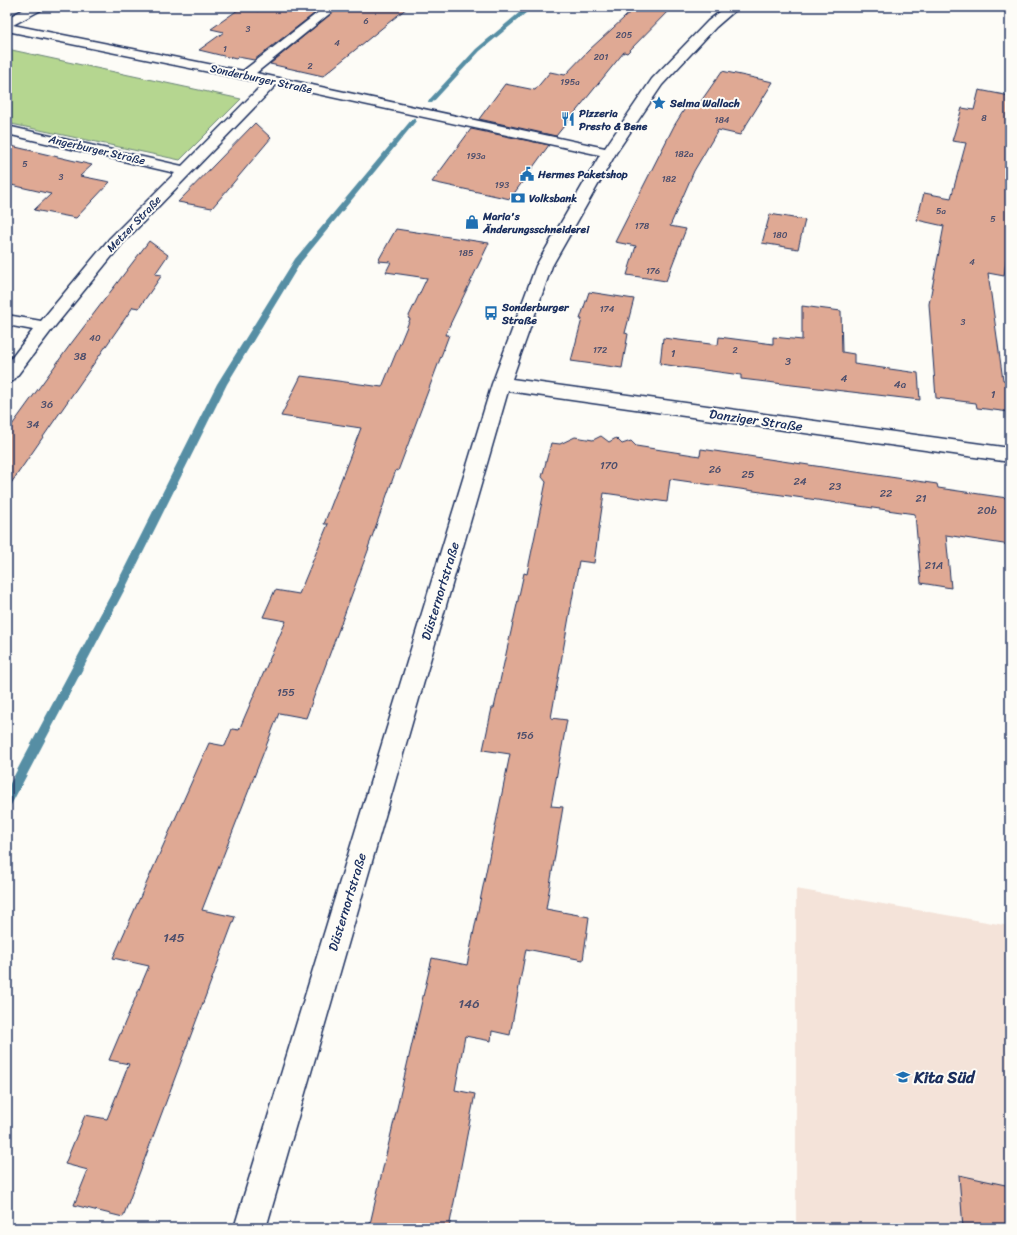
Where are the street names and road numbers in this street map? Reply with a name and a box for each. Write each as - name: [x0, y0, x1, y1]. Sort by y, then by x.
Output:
- street label: Sonderburger Straße: [208, 59, 315, 99]
- street label: Angerburger Straße: [46, 129, 147, 170]
- street label: Metzer Straße: [102, 191, 166, 257]
- street label: Danziger Straße: [708, 402, 804, 438]
- street label: Düsternortstraße: [414, 539, 466, 643]
- street label: Düsternortstraße: [321, 850, 373, 954]

